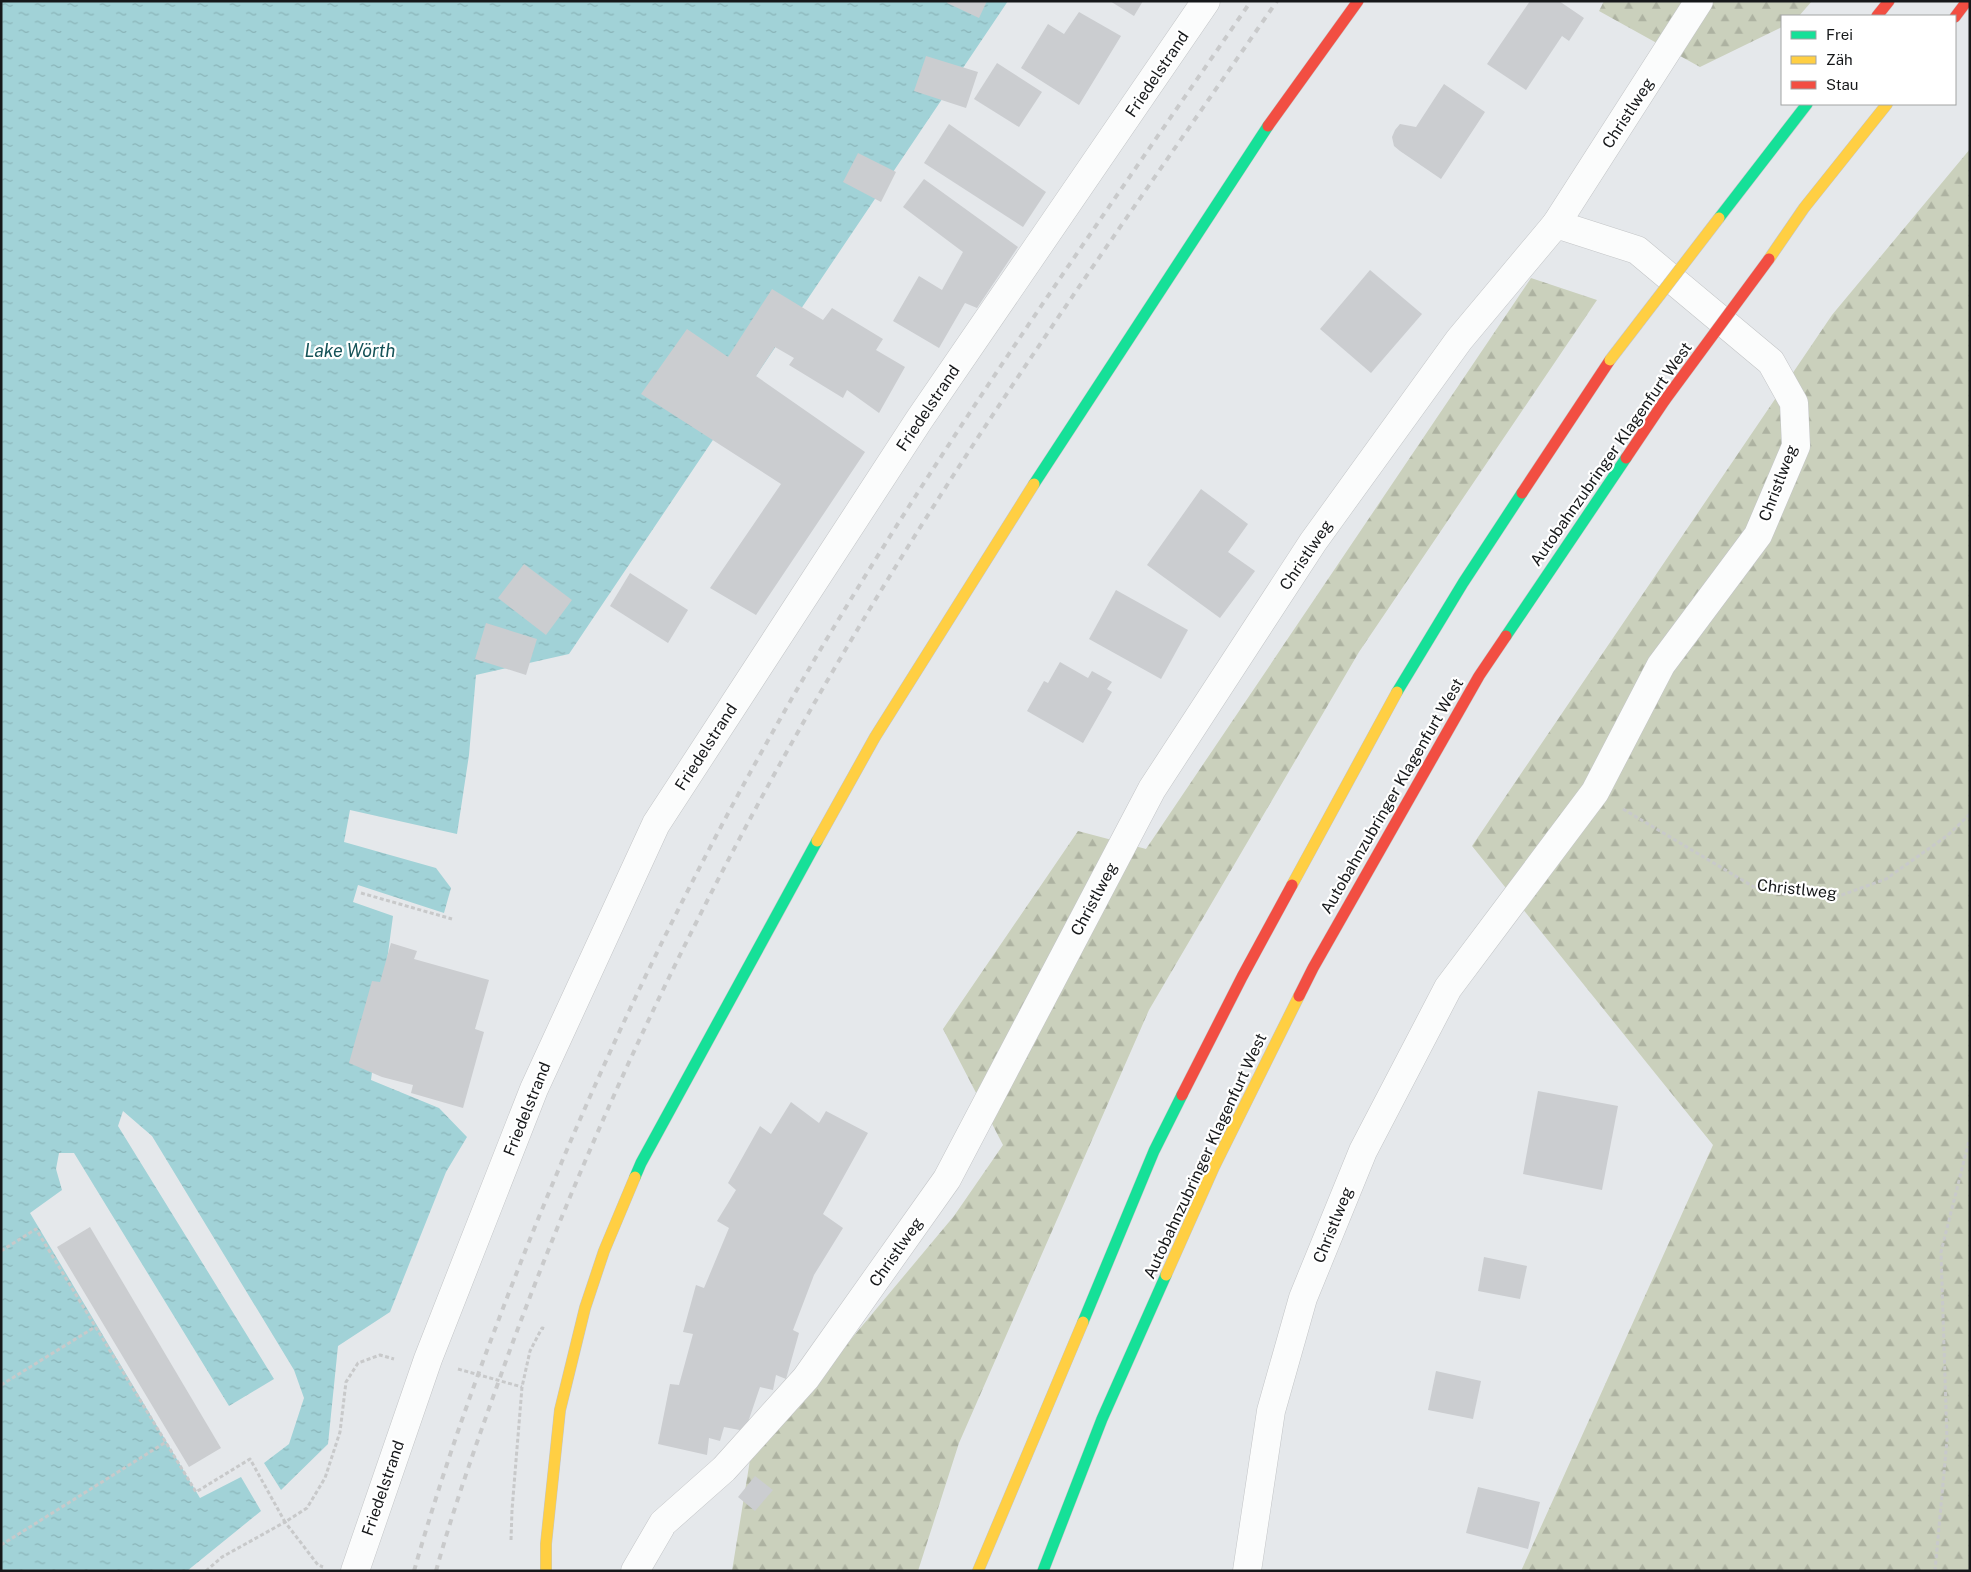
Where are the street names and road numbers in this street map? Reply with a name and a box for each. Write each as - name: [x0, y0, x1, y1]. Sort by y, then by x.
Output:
- street label: Friedelstrand: [1121, 27, 1193, 121]
- street label: Christlweg: [1598, 74, 1658, 152]
- street label: Autobahnzubringer Klagenfurt West: [1526, 338, 1696, 570]
- street label: Friedelstrand: [892, 361, 964, 455]
- street label: Christlweg: [1755, 442, 1801, 524]
- street label: Christlweg: [1276, 516, 1336, 594]
- street label: Autobahnzubringer Klagenfurt West: [1317, 675, 1467, 917]
- street label: Friedelstrand: [671, 700, 741, 794]
- street label: Christlweg: [1067, 859, 1121, 939]
- street label: Christlweg: [1756, 875, 1838, 903]
- street label: Autobahnzubringer Klagenfurt West: [1140, 1030, 1270, 1282]
- street label: Friedelstrand: [500, 1059, 554, 1159]
- street label: Christlweg: [1309, 1184, 1357, 1266]
- street label: Christlweg: [865, 1214, 927, 1290]
- street label: Friedelstrand: [358, 1438, 408, 1538]

